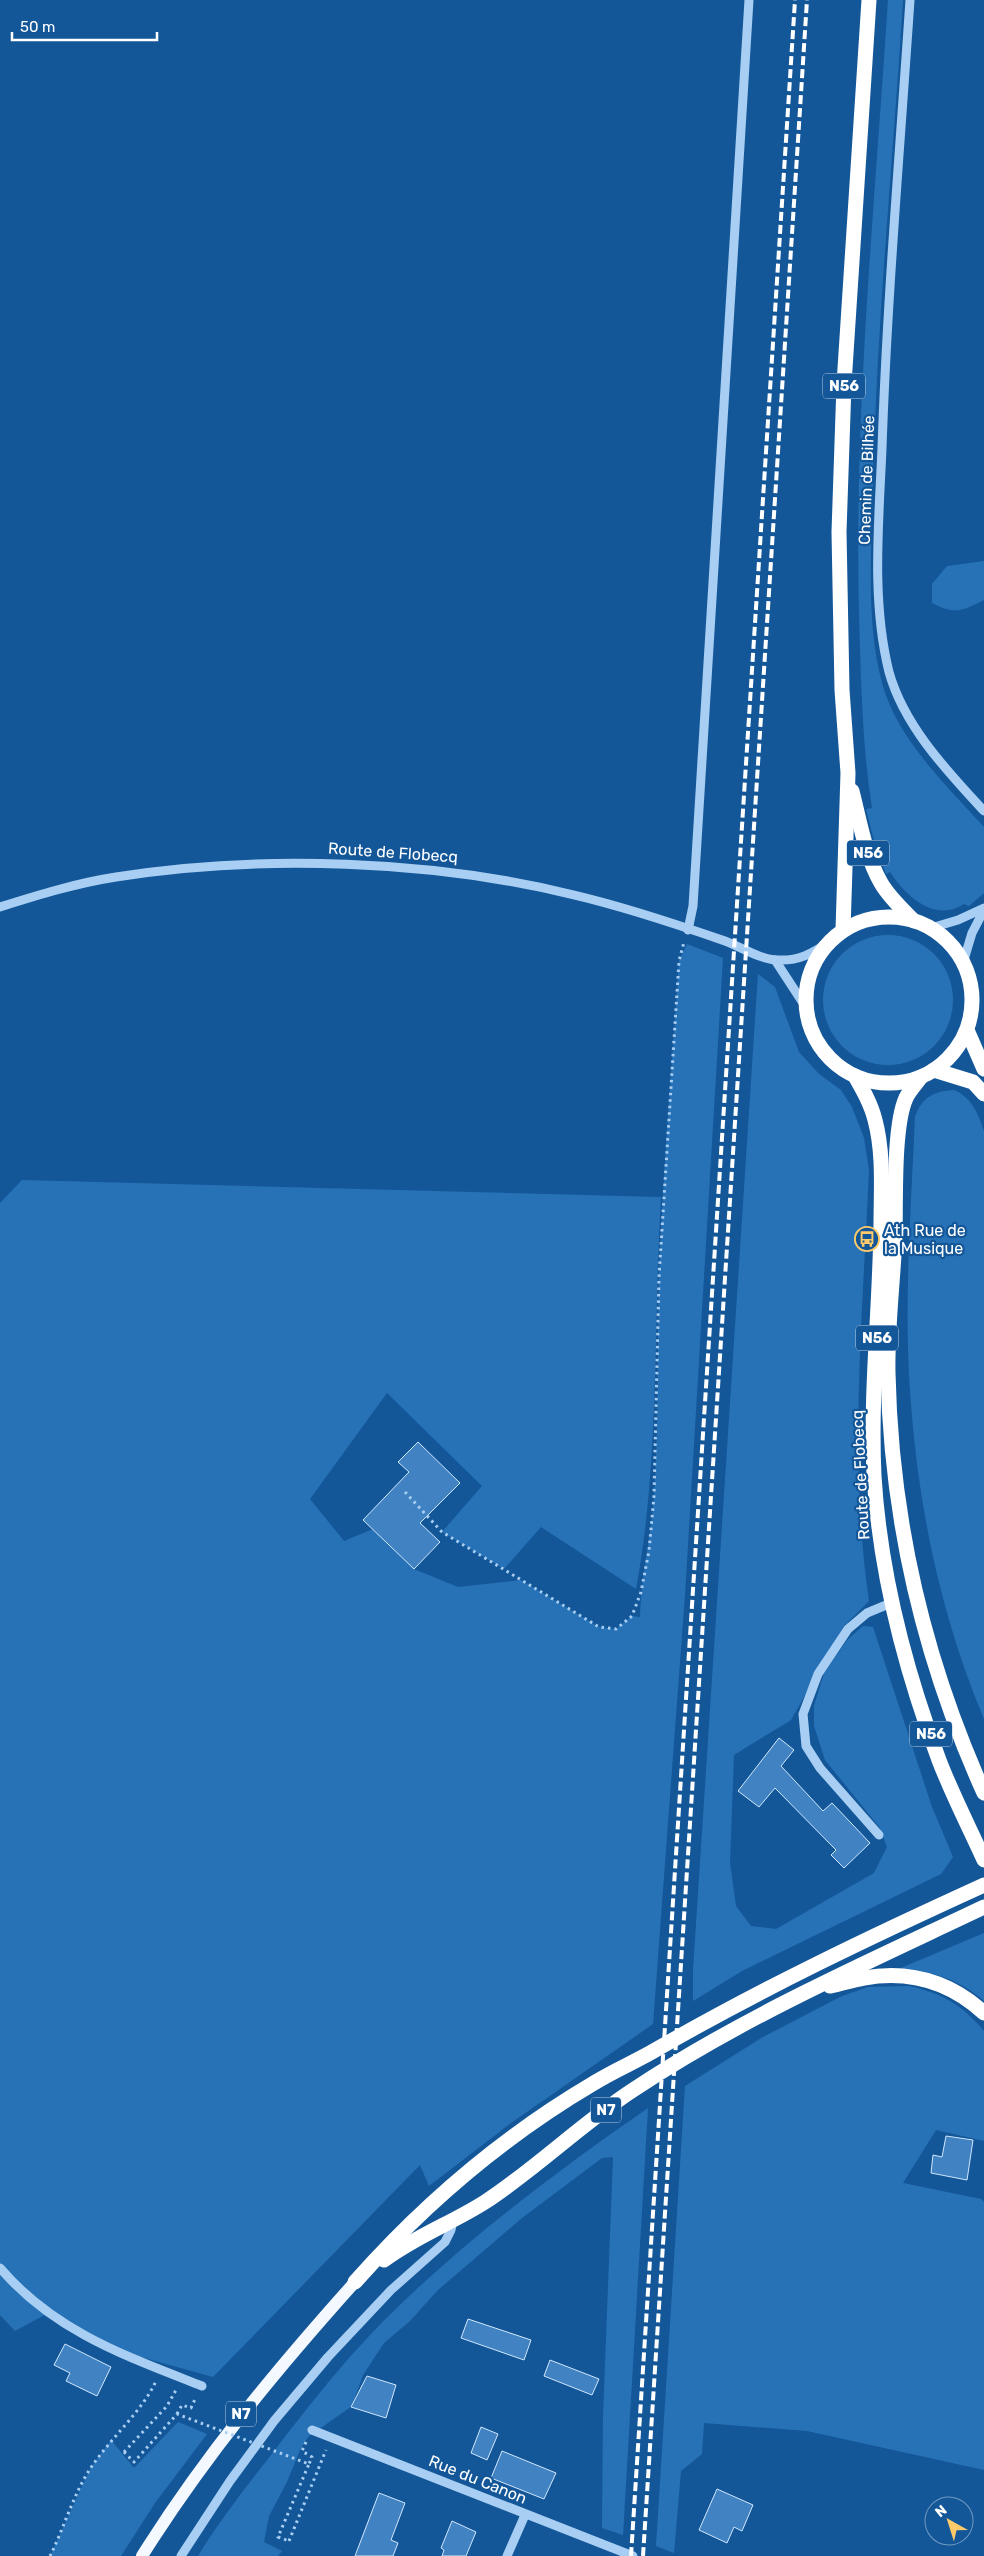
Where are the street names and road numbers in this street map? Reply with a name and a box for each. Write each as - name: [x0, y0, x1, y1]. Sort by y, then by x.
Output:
- road number: N56: [823, 374, 865, 398]
- street label: Chemin de Bilhée: [855, 415, 878, 545]
- street label: Route de Flobecq: [327, 838, 458, 867]
- road number: N56: [847, 840, 889, 866]
- road number: N56: [856, 1326, 898, 1350]
- street label: Route de Flobecq: [848, 1410, 873, 1540]
- road number: N56: [910, 1722, 952, 1746]
- road number: N7: [591, 2098, 621, 2122]
- road number: N7: [226, 2402, 256, 2426]
- street label: Rue du Canon: [426, 2451, 530, 2508]

